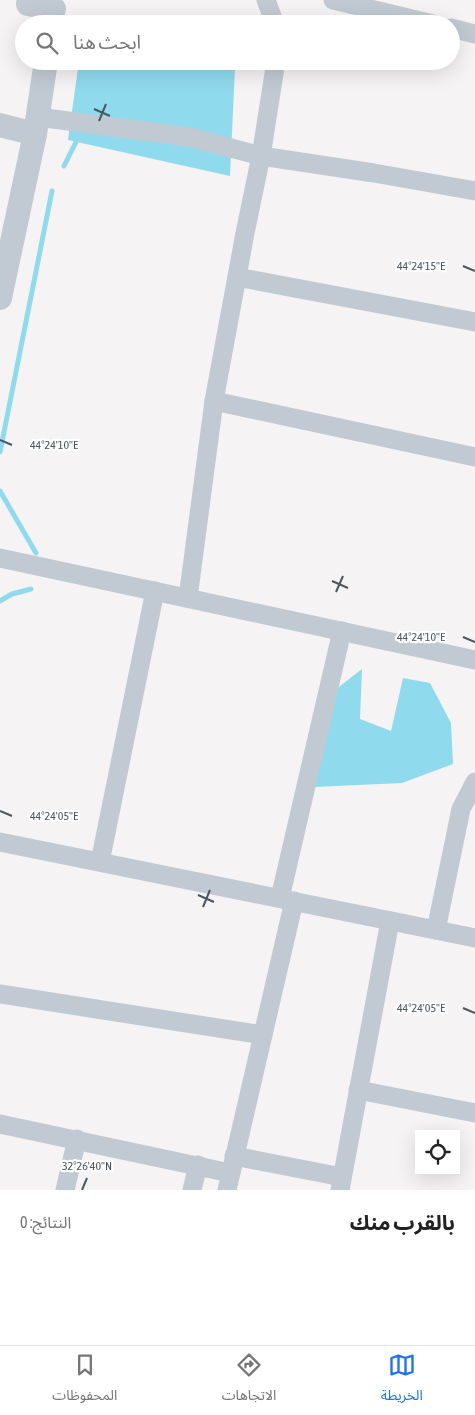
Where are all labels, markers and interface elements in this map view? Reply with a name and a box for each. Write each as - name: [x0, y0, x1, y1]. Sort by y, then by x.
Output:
- search box: [15, 15, 460, 70]
- icon: search: [33, 29, 61, 57]
- text: ابحث هنا: [73, 31, 141, 53]
- text: 44°24'15"E: [397, 259, 445, 273]
- text: 44°24'10"E: [30, 438, 78, 452]
- text: 44°24'10"E: [397, 630, 445, 644]
- text: 44°24'05"E: [30, 809, 78, 823]
- text: 44°24'05"E: [397, 1001, 445, 1015]
- map controls: [415, 1130, 460, 1175]
- button: locate: [415, 1130, 460, 1175]
- text: 32°26'40"N: [62, 1159, 112, 1173]
- text: بالقرب منك: [350, 1210, 455, 1234]
- text: النتائج: 0: [20, 1213, 71, 1231]
- tab: المحفوظات: [52, 1351, 117, 1410]
- tab: الاتجاهات: [222, 1351, 276, 1410]
- tab: الخريطة: [381, 1351, 423, 1410]

